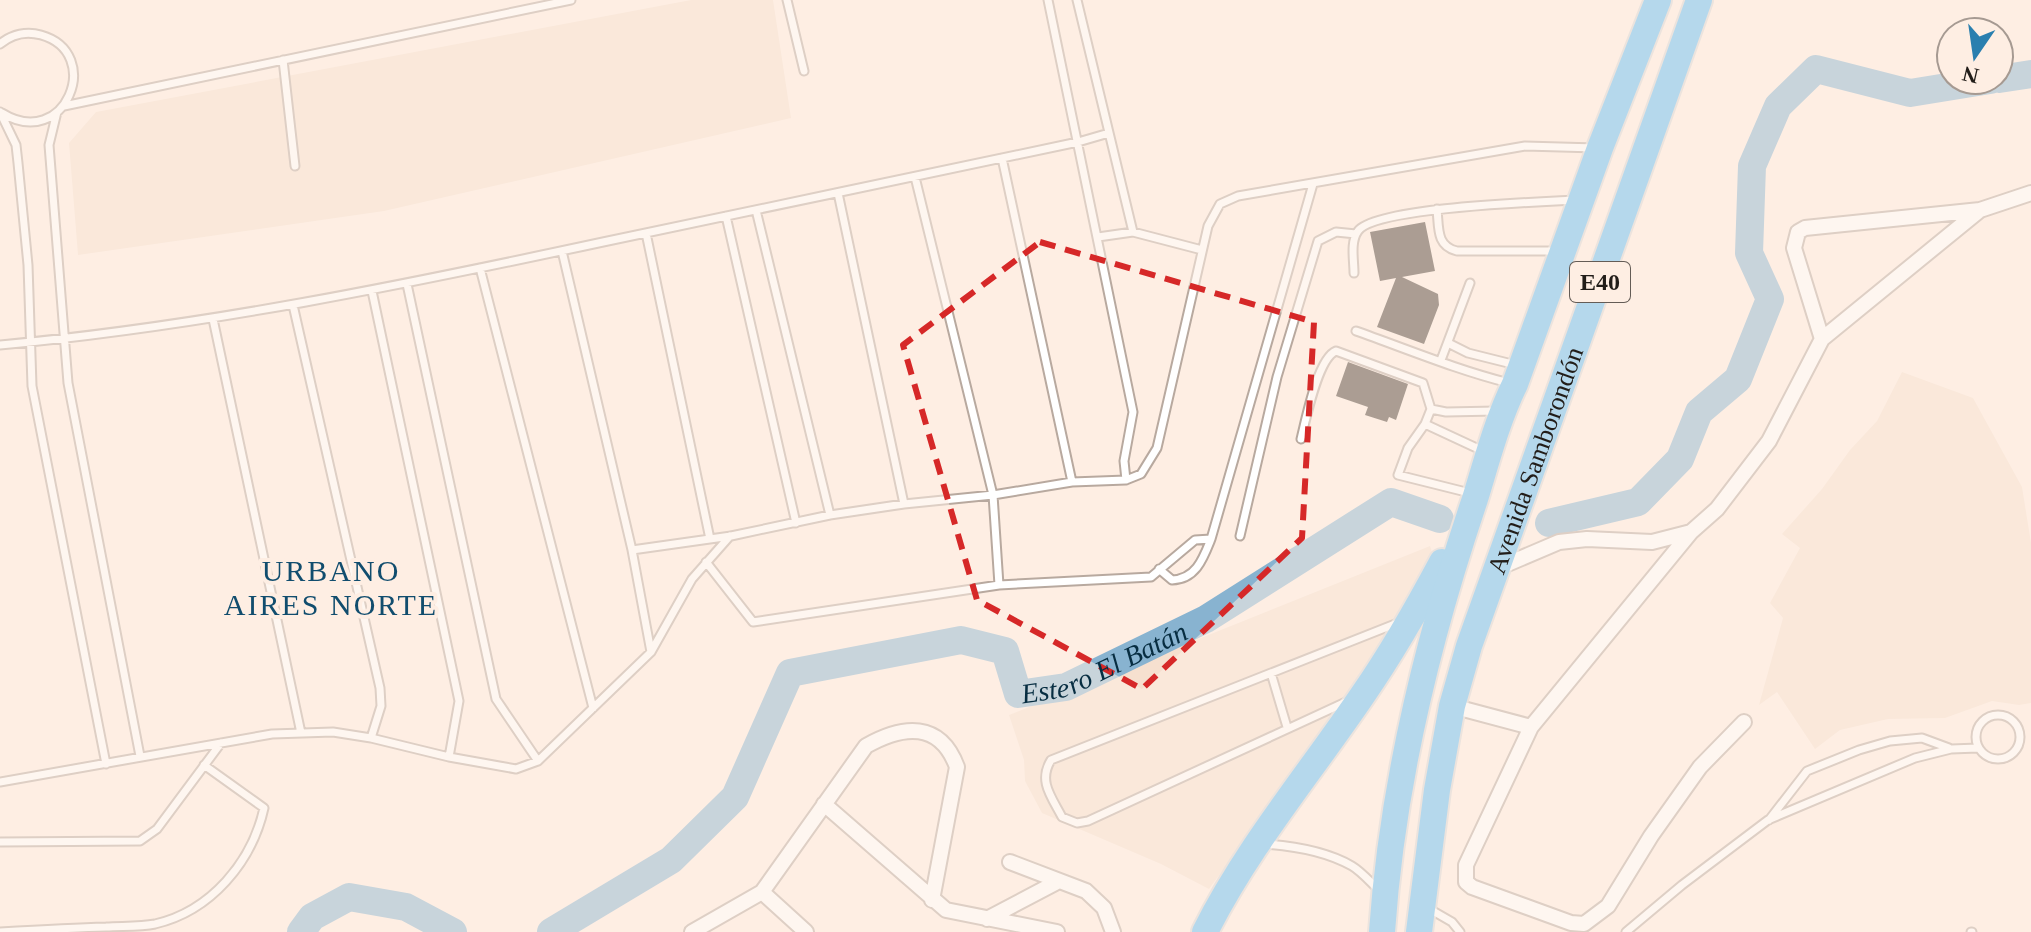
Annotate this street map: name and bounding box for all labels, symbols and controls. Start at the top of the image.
north arrow [1935,16,2015,96]
text: N [1960,61,1981,89]
road number: E40 [1570,262,1630,302]
street label: Avenida Samborondón [1482,343,1589,578]
district label: URBANO AIRES NORTE [224,554,438,621]
water label: Estero El Batán [1018,616,1192,710]

